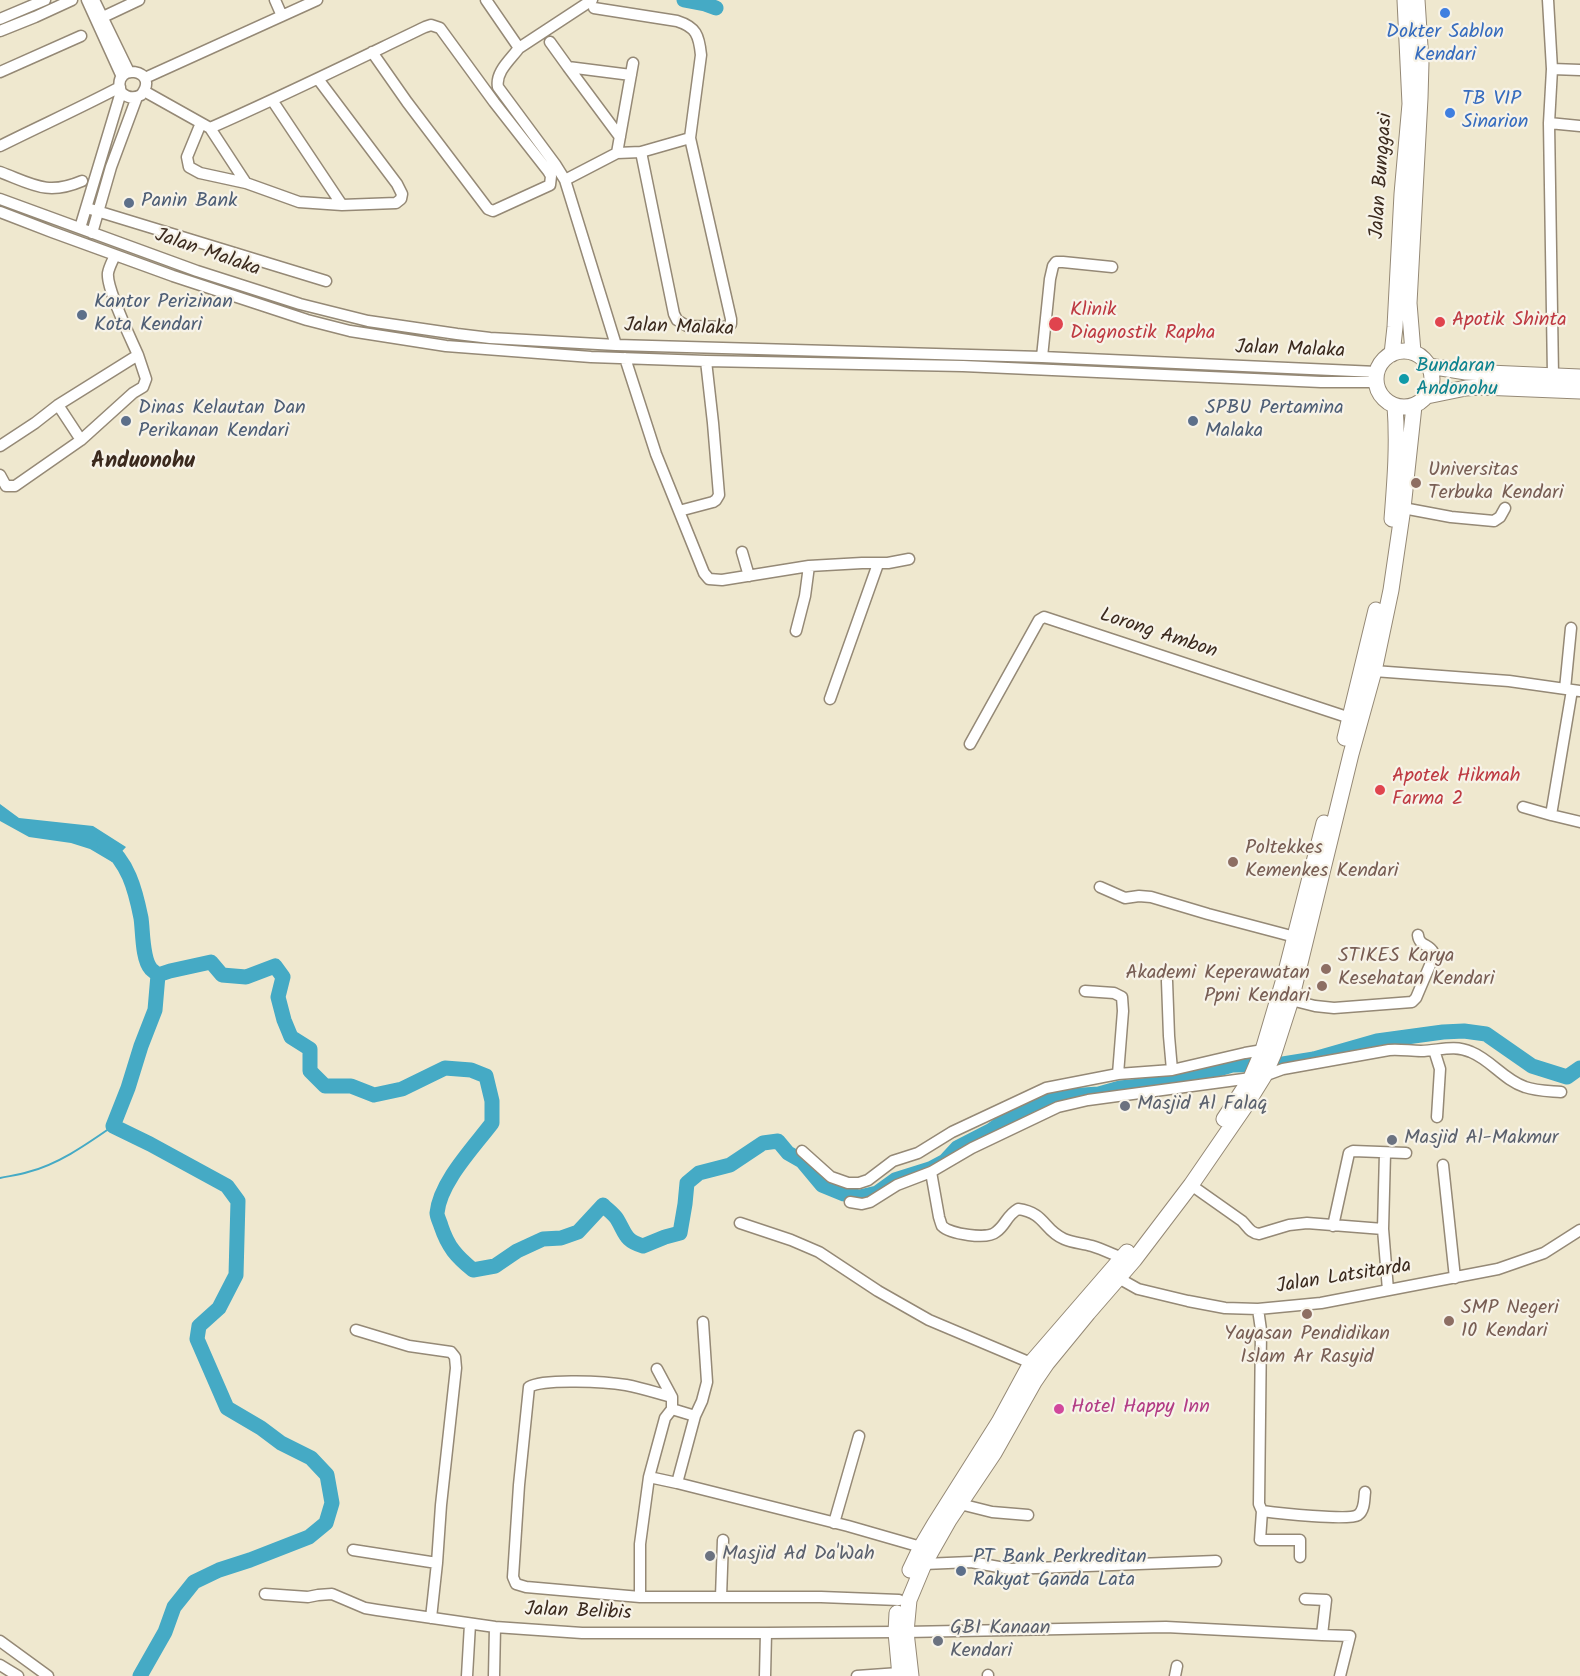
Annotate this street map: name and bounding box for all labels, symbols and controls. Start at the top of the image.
marker: Dokter Sablon Kendari [1438,6,1452,20]
place label: Dokter Sablon Kendari [1386,22,1504,69]
place label: TB VIP Sinarion [1462,89,1529,136]
marker: TB VIP Sinarion [1443,106,1457,120]
street label: Jalan Bunggasi [1367,112,1399,240]
place label: Panin Bank [141,191,237,215]
marker: Panin Bank [122,196,136,210]
street label: Jalan Malaka [151,225,263,283]
place label: Kantor Perizinan Kota Kendari [94,292,233,339]
place label: Klinik Diagnostik Rapha [1070,300,1215,347]
marker: Kantor Perizinan Kota Kendari [75,308,89,322]
place label: Apotik Shinta [1452,310,1567,334]
street label: Jalan Malaka [624,315,734,343]
marker: Klinik Diagnostik Rapha [1047,315,1065,333]
marker: Apotik Shinta [1433,315,1447,329]
street label: Jalan Malaka [1235,337,1345,365]
place label: Bundaran Andonohu [1416,356,1498,403]
marker: Bundaran Andonohu [1397,372,1411,386]
place label: Dinas Kelautan Dan Perikanan Kendari [138,398,306,445]
place label: SPBU Pertamina Malaka [1205,398,1344,445]
marker: Dinas Kelautan Dan Perikanan Kendari [119,414,133,428]
marker: SPBU Pertamina Malaka [1186,414,1200,428]
district label: Anduonohu [91,450,195,476]
place label: Universitas Terbuka Kendari [1428,460,1563,507]
marker: Universitas Terbuka Kendari [1409,476,1423,490]
street label: Lorong Ambon [1096,605,1220,665]
place label: Apotek Hikmah Farma 2 [1392,766,1520,813]
marker: Apotek Hikmah Farma 2 [1373,783,1387,797]
place label: Poltekkes Kemenkes Kendari [1245,838,1399,885]
marker: Poltekkes Kemenkes Kendari [1226,855,1240,869]
place label: STIKES Karya Kesehatan Kendari [1338,946,1494,993]
marker: STIKES Karya Kesehatan Kendari [1319,962,1333,976]
place label: Akademi Keperawatan Ppni Kendari [1125,963,1310,1010]
marker: Akademi Keperawatan Ppni Kendari [1315,979,1329,993]
place label: Masjid Al Falaq [1137,1094,1267,1118]
marker: Masjid Al Falaq [1118,1099,1132,1113]
place label: Masjid Al-Makmur [1404,1128,1558,1152]
marker: Masjid Al-Makmur [1385,1133,1399,1147]
street label: Jalan Latsitarda [1275,1256,1413,1300]
place label: SMP Negeri 10 Kendari [1461,1298,1559,1345]
marker: Yayasan Pendidikan Islam Ar Rasyid [1300,1307,1314,1321]
marker: SMP Negeri 10 Kendari [1442,1314,1456,1328]
place label: Yayasan Pendidikan Islam Ar Rasyid [1224,1324,1390,1371]
place label: Hotel Happy Inn [1071,1397,1210,1421]
marker: Hotel Happy Inn [1052,1402,1066,1416]
place label: Masjid Ad Da'Wah [722,1544,875,1568]
place label: PT Bank Perkreditan Rakyat Ganda Lata [973,1547,1147,1594]
marker: Masjid Ad Da'Wah [703,1549,717,1563]
marker: PT Bank Perkreditan Rakyat Ganda Lata [954,1564,968,1578]
street label: Jalan Belibis [524,1599,632,1627]
place label: GBI Kanaan Kendari [950,1618,1050,1665]
marker: GBI Kanaan Kendari [931,1634,945,1648]

